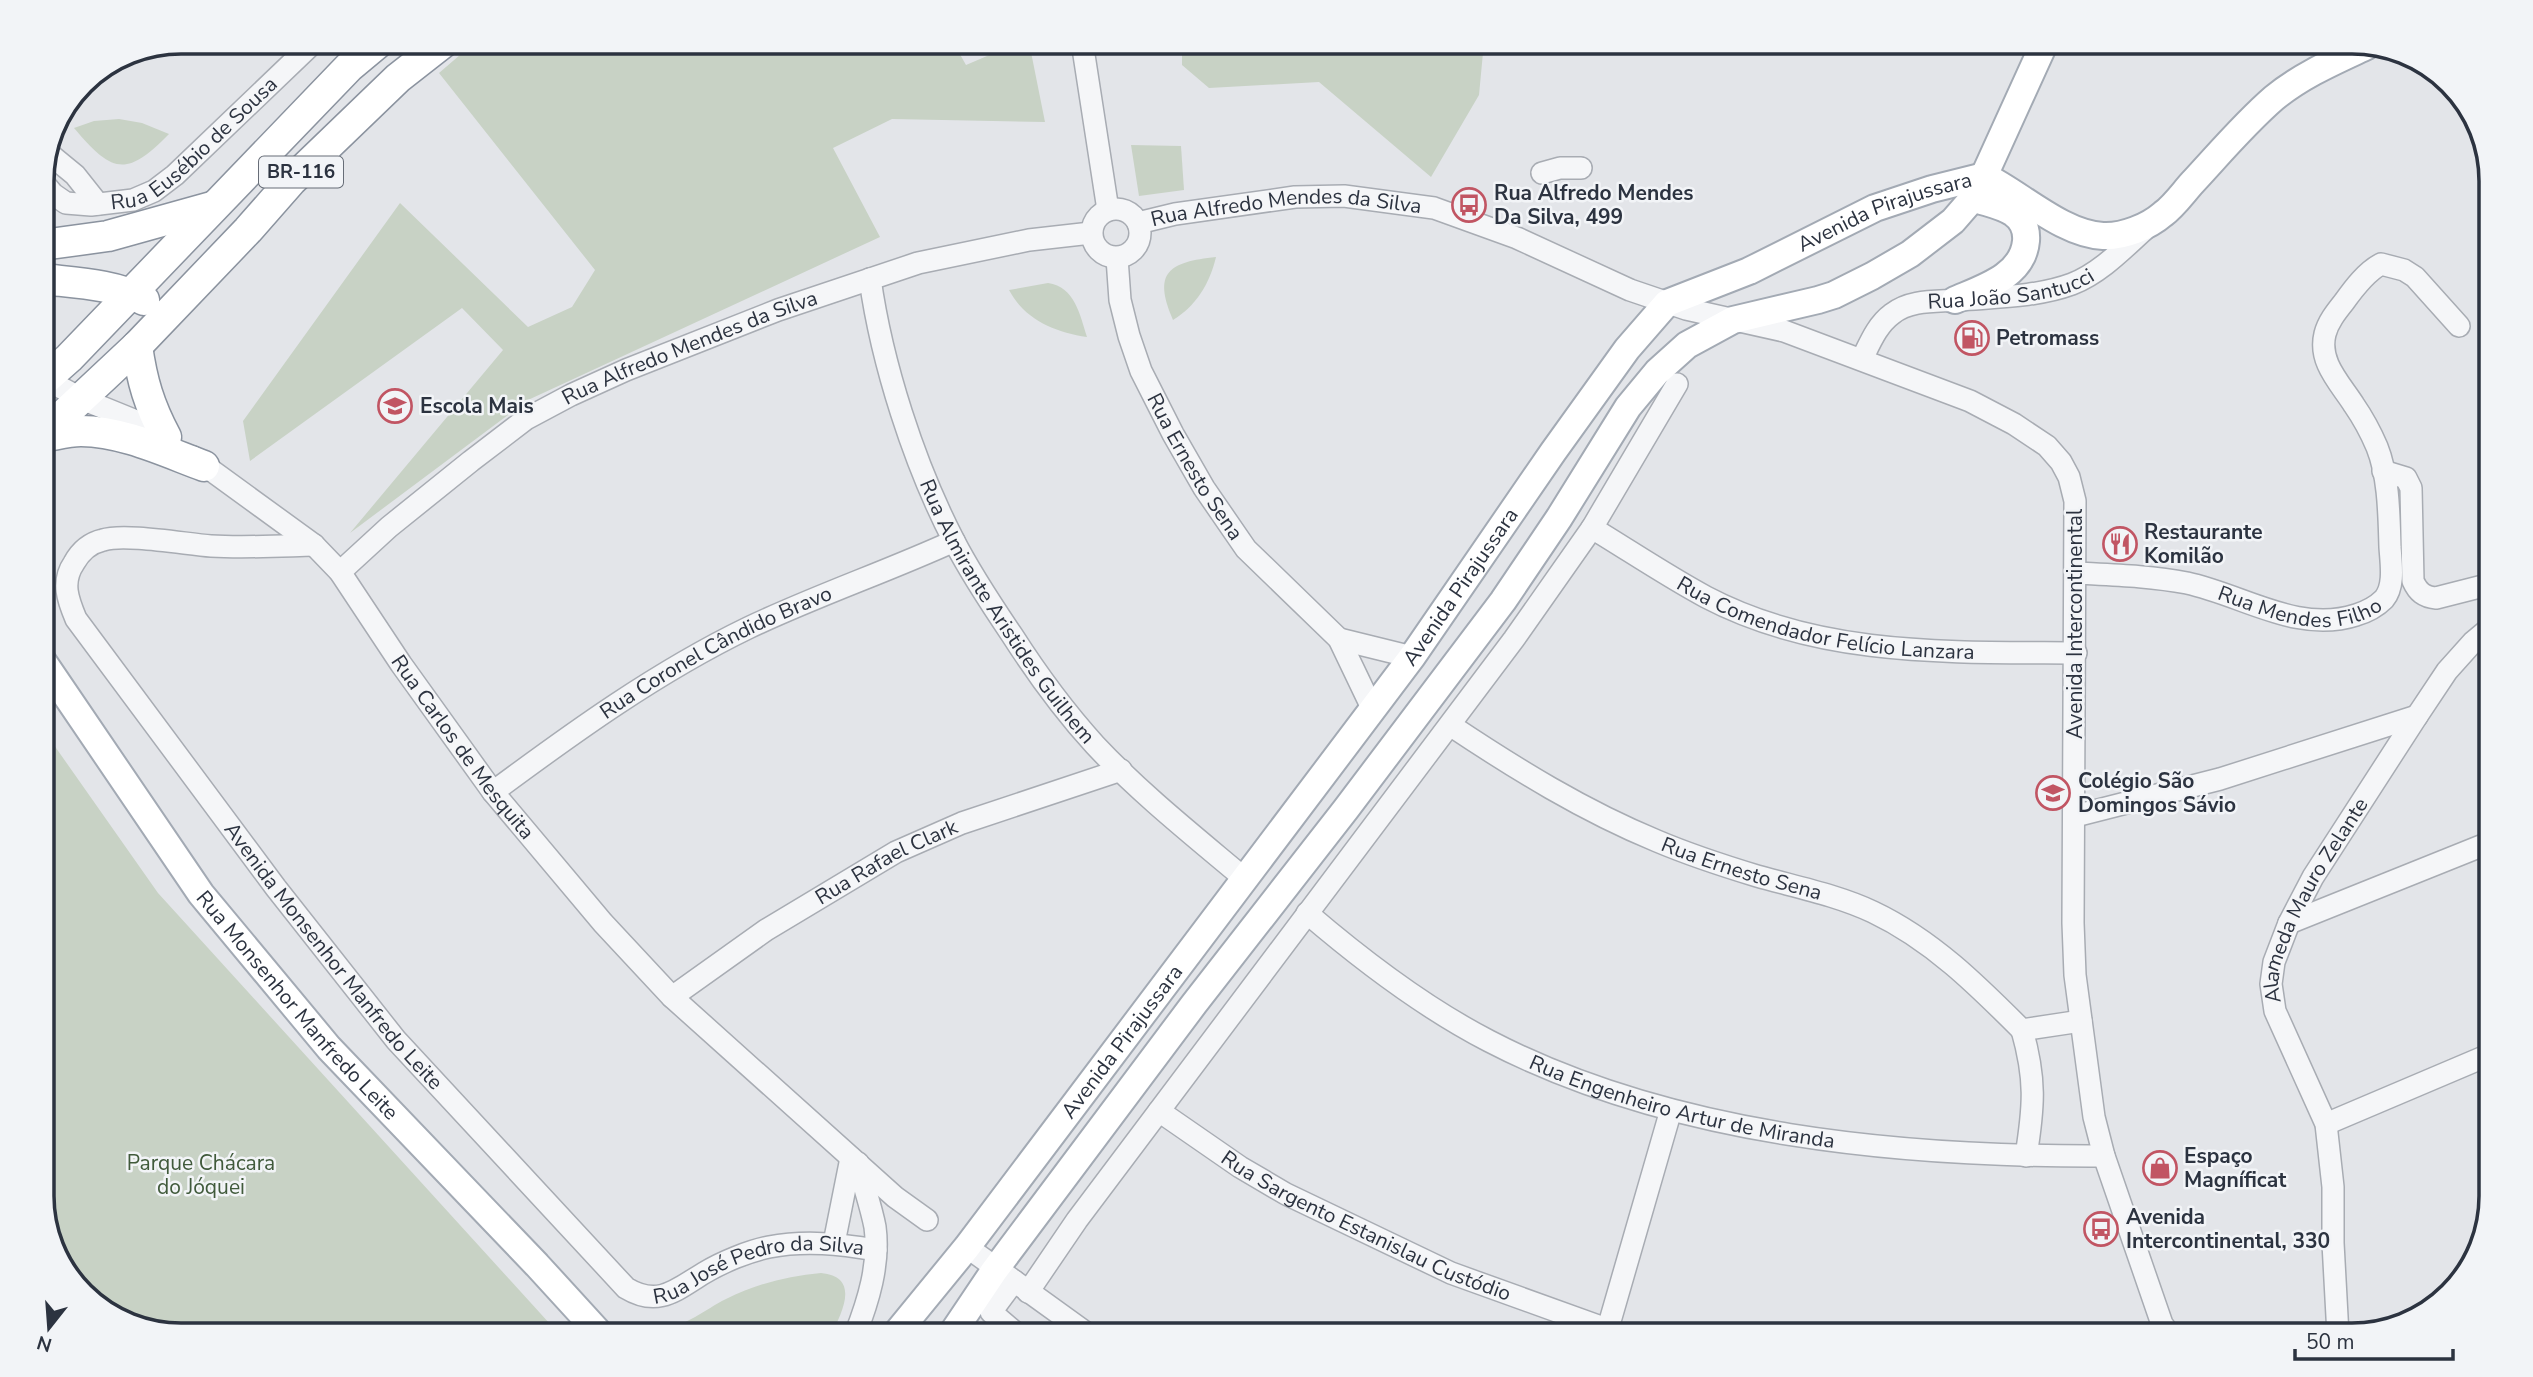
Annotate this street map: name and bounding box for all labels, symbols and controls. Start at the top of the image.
street label: Rua Eusébio de Sousa [109,70,283,217]
road number: BR-116 [259,156,343,188]
street label: Avenida Pirajussara [1793,166,1975,259]
place label: Rua Alfredo Mendes Da Silva, 499 [1494,179,1693,231]
street label: Rua Alfredo Mendes da Silva [1148,182,1423,233]
bus stop icon: Rua Alfredo Mendes Da Silva, 499 [1450,186,1488,224]
street label: Rua João Santucci [1927,262,2099,316]
street label: Rua Alfredo Mendes da Silva [557,284,821,411]
fuel station icon: Petromass [1953,319,1991,357]
place label: Petromass [1996,324,2099,352]
school or university icon: Escola Mais [376,387,414,425]
street label: Rua Ernesto Sena [1140,388,1250,546]
place label: Escola Mais [420,392,534,420]
street label: Rua Almirante Aristides Guilhem [913,475,1101,750]
street label: Avenida Pirajussara [1396,502,1524,671]
street label: Avenida Intercontinental [2061,508,2089,739]
place label: Restaurante Komilão [2144,518,2263,570]
restaurant icon: Restaurante Komilão [2101,525,2139,563]
street label: Rua Comendador Felício Lanzara [1672,570,1975,666]
street label: Rua Coronel Cândido Bravo [594,579,836,725]
street label: Rua Mendes Filho [2214,579,2387,634]
street label: Rua Carlos de Mesquita [385,649,541,845]
place label: Colégio São Domingos Sávio [2078,767,2236,819]
school or university icon: Colégio São Domingos Sávio [2034,774,2072,812]
street label: Alameda Mauro Zelante [2257,792,2375,1005]
street label: Rua Rafael Clark [810,812,962,911]
street label: Avenida Monsenhor Manfredo Leite [218,817,449,1096]
street label: Rua Ernesto Sena [1657,830,1825,907]
street label: Rua Monsenhor Manfredo Leite [190,885,405,1126]
street label: Avenida Pirajussara [1055,959,1189,1124]
street label: Rua Engenheiro Artur de Miranda [1525,1048,1837,1155]
place label: Espaço Magníficat [2184,1142,2287,1194]
street label: Rua Sargento Estanislau Custódio [1216,1144,1515,1307]
park label: Parque Chácara do Jóquei [127,1149,275,1201]
shop icon: Espaço Magníficat [2141,1149,2179,1187]
place label: Avenida Intercontinental, 330 [2126,1203,2330,1255]
bus stop icon: Avenida Intercontinental, 330 [2082,1210,2120,1248]
street label: Rua José Pedro da Silva [651,1229,866,1311]
north arrow [14,1293,84,1363]
scale bar [2295,1318,2452,1362]
text: 50 m [2306,1328,2355,1356]
text: N [34,1329,55,1358]

